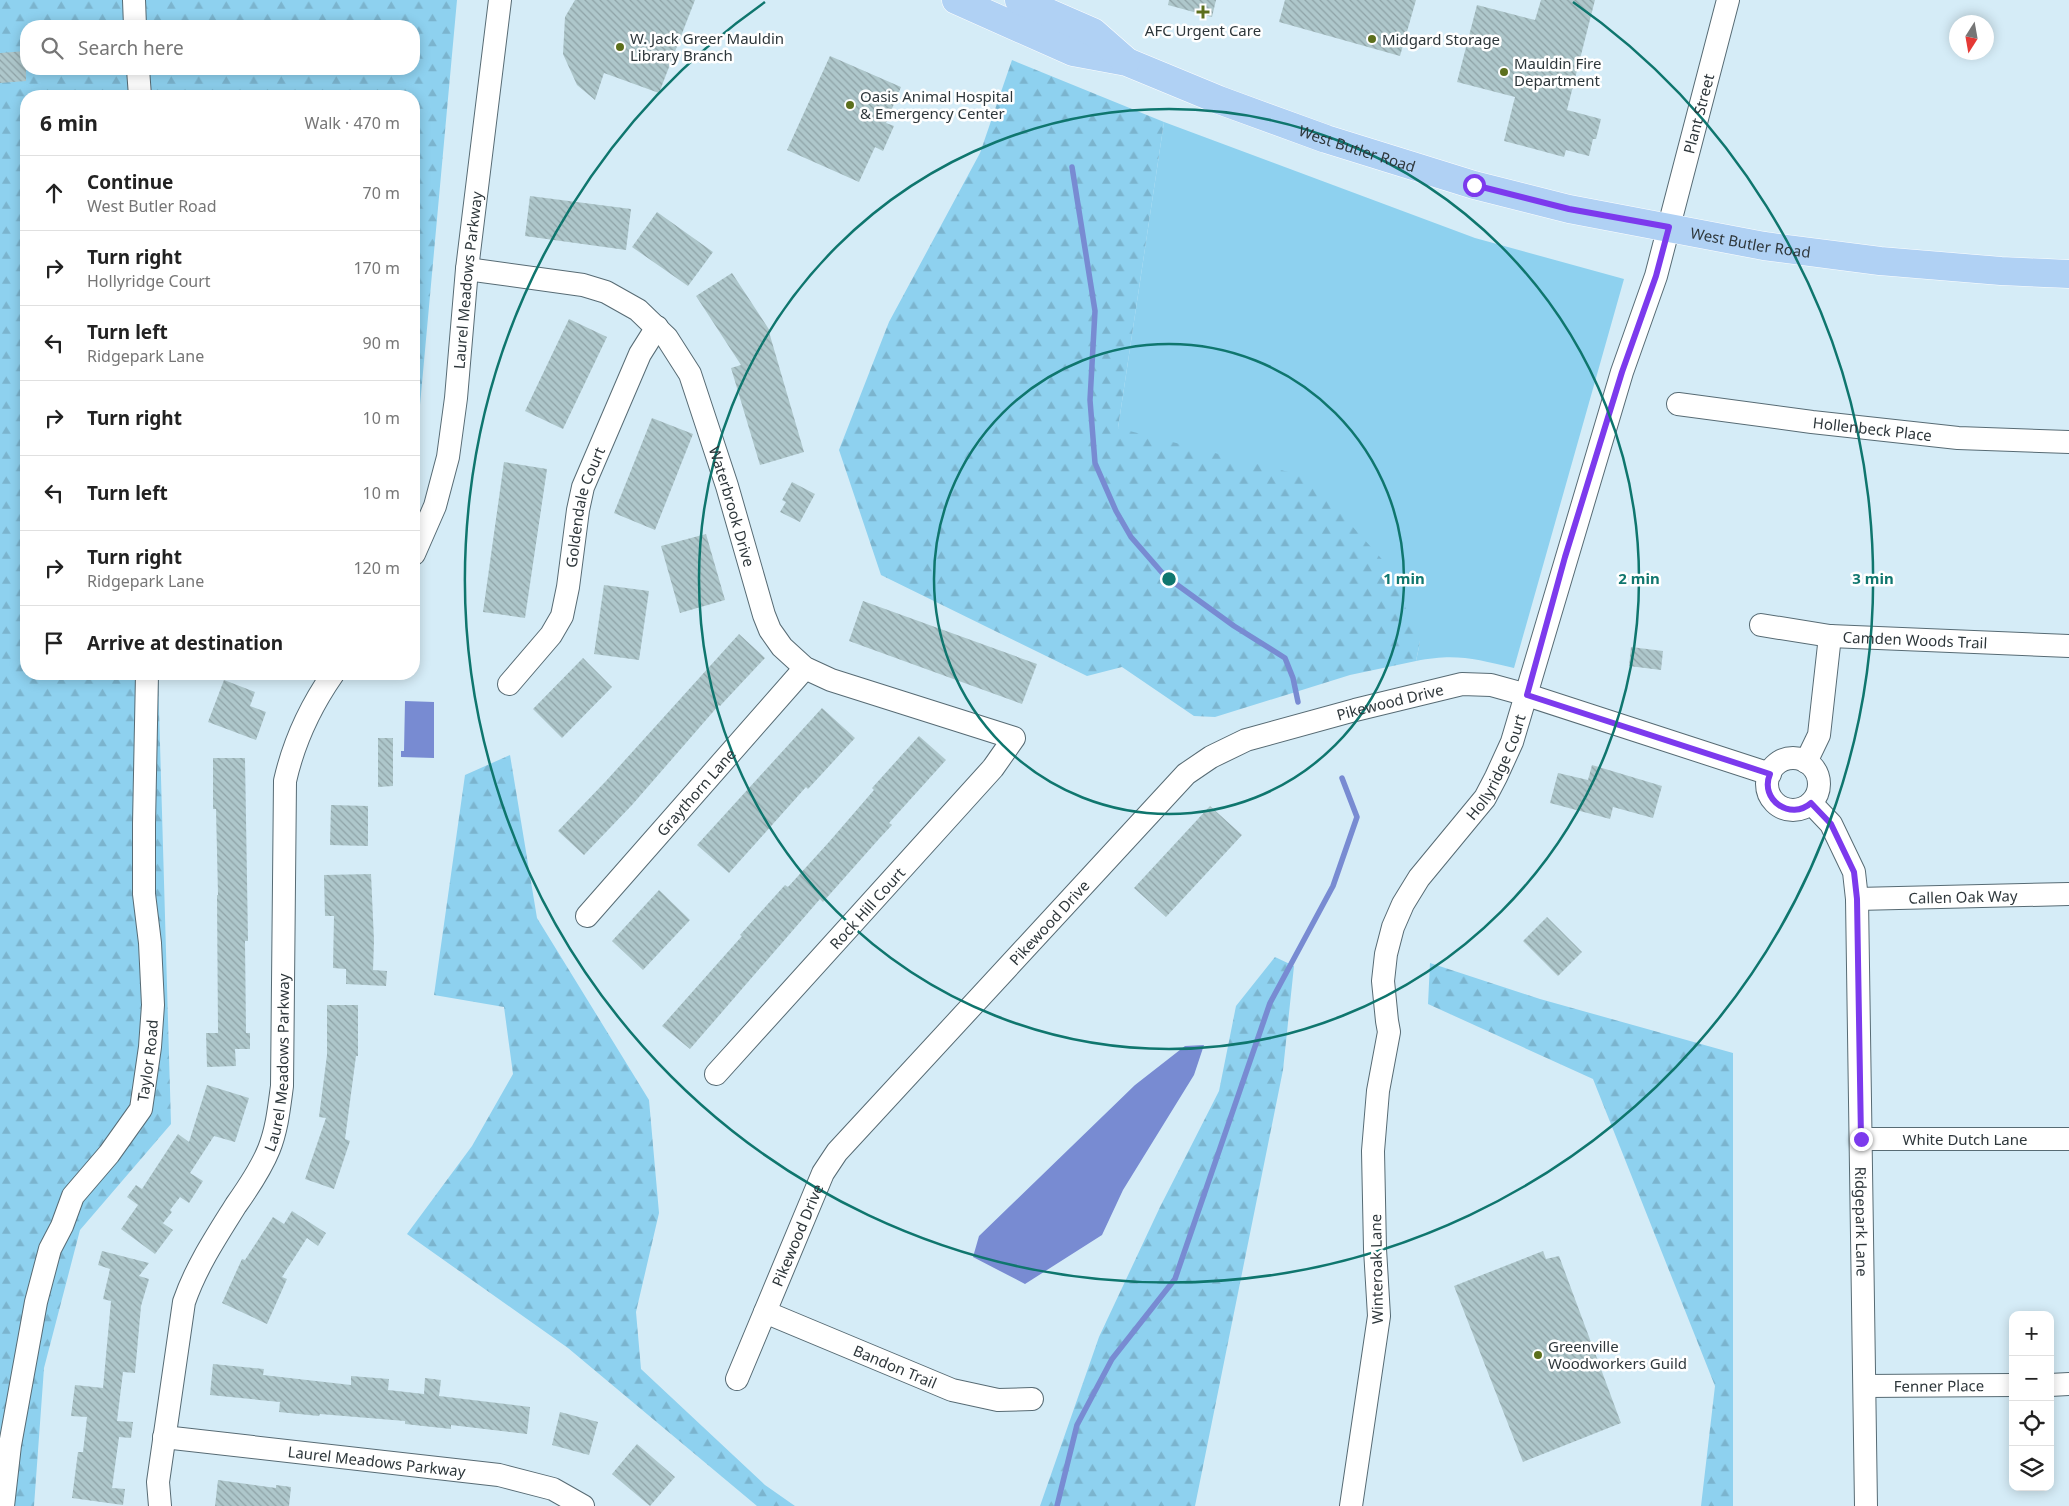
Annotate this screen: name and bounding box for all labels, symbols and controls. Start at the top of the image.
marker: AFC Urgent Care [1196,5,1210,19]
north arrow [1949,15,1994,60]
search box [20,20,420,75]
place label: AFC Urgent Care [1145,20,1261,40]
place label: W. Jack Greer Mauldin Library Branch [630,28,784,65]
place label: Midgard Storage [1382,29,1500,49]
marker: Midgard Storage [1366,33,1378,45]
icon: search [38,34,66,62]
text: Search here [78,35,184,61]
marker: W. Jack Greer Mauldin Library Branch [614,41,626,53]
place label: Mauldin Fire Department [1514,53,1601,90]
marker: Mauldin Fire Department [1498,66,1510,78]
street label: Plant Street [1678,71,1719,156]
place label: Oasis Animal Hospital & Emergency Center [860,86,1013,123]
marker: Oasis Animal Hospital & Emergency Center [844,99,856,111]
text: 6 min [40,109,98,137]
text: Walk · 470 m [305,112,400,134]
street label: West Butler Road [1296,120,1418,176]
text: Continue [87,169,173,195]
route start [1463,174,1486,197]
icon: ahead [40,179,68,207]
text: 70 m [363,182,400,204]
street label: Laurel Meadows Parkway [449,190,486,370]
text: West Butler Road [87,195,217,217]
street label: West Butler Road [1689,222,1812,262]
text: Turn right [87,244,182,270]
icon: right [40,254,68,282]
text: 170 m [353,257,400,279]
text: Hollyridge Court [87,270,211,292]
text: Turn left [87,319,168,345]
icon: left [40,329,68,357]
text: 90 m [363,332,400,354]
text: Ridgepark Lane [87,345,204,367]
icon: right [40,404,68,432]
text: Turn right [87,405,182,431]
text: 10 m [363,407,400,429]
street label: Hollenbeck Place [1812,412,1933,445]
street label: Goldendale Court [561,443,609,569]
street label: Waterbrook Drive [705,444,760,569]
icon: left [40,479,68,507]
text: Turn left [87,480,168,506]
text: 10 m [363,482,400,504]
text: Turn right [87,544,182,570]
icon: right [40,554,68,582]
text: 120 m [353,557,400,579]
text: 1 min [1383,568,1425,588]
text: 2 min [1618,568,1660,588]
text: 3 min [1852,568,1894,588]
text: Ridgepark Lane [87,570,204,592]
centre of rings [1160,570,1178,588]
street label: Camden Woods Trail [1842,627,1988,653]
icon: arrive [40,629,68,657]
text: Arrive at destination [87,630,283,656]
street label: Pikewood Drive [1334,679,1445,725]
street label: Hollyridge Court [1461,711,1530,824]
street label: Graythorn Lane [652,744,740,840]
street label: Rock Hill Court [825,862,909,953]
street label: Pikewood Drive [1005,875,1093,969]
street label: Callen Oak Way [1908,885,2018,908]
street label: Laurel Meadows Parkway [259,973,293,1154]
street label: Taylor Road [132,1019,162,1103]
route end [1850,1128,1873,1151]
street label: White Dutch Lane [1903,1129,2028,1149]
street label: Ridgepark Lane [1851,1166,1873,1277]
street label: Pikewood Drive [767,1181,827,1289]
street label: Winteroak Lane [1365,1214,1387,1324]
map controls [2009,1311,2054,1491]
button: + [2009,1311,2054,1356]
place label: Greenville Woodworkers Guild [1548,1336,1687,1373]
street label: Bandon Trail [850,1340,940,1393]
marker: Greenville Woodworkers Guild [1532,1349,1544,1361]
button: − [2009,1356,2054,1401]
street label: Fenner Place [1894,1375,1984,1396]
button: locate [2009,1401,2054,1446]
street label: Laurel Meadows Parkway [287,1441,467,1481]
button: layers [2009,1446,2054,1491]

